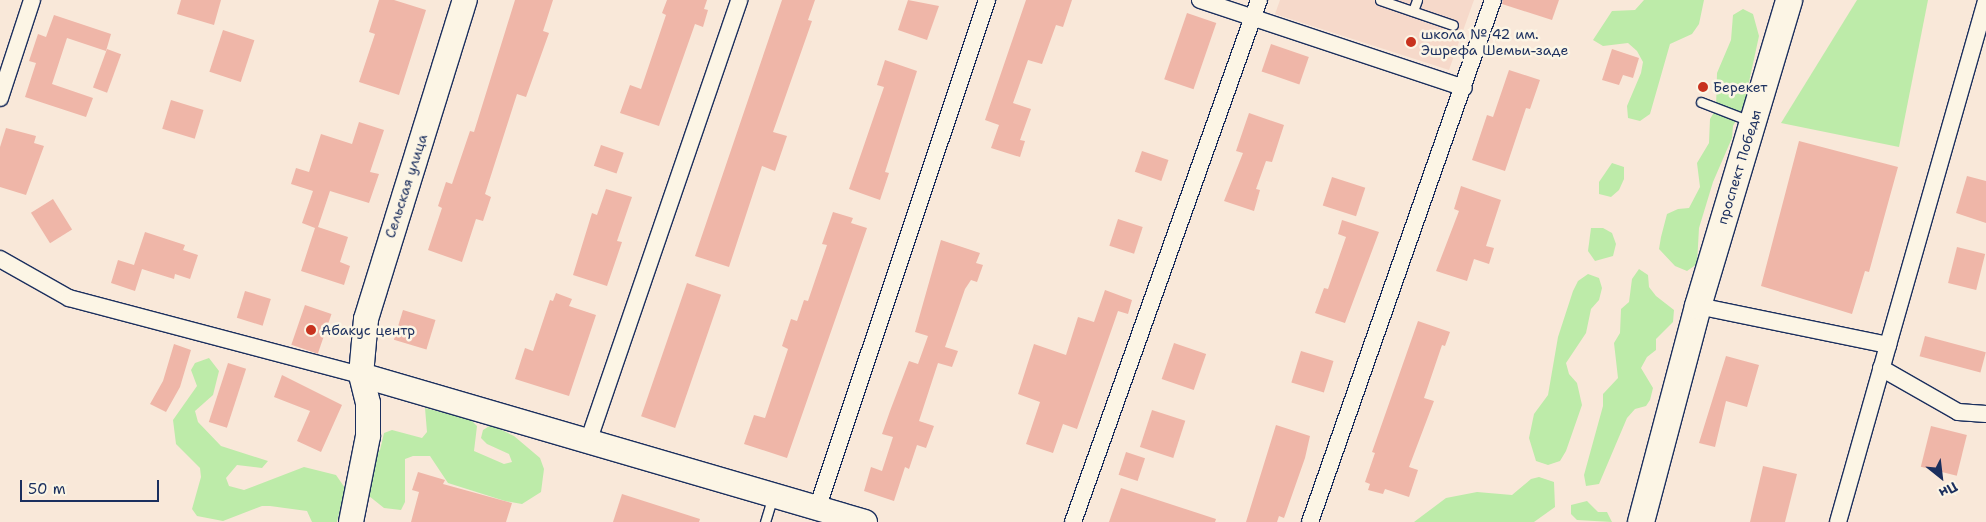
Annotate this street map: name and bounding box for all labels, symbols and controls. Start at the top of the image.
place label: школа № 42 им. Эшрефа Шемьи-заде [1421,26,1568,58]
marker: школа № 42 им. Эшрефа Шемьи-заде [1405,36,1417,48]
place label: Берекет [1713,79,1767,95]
marker: Берекет [1697,81,1709,93]
street label: проспект Победы [1714,108,1764,226]
street label: Сельская улица [381,132,431,240]
place label: Абакус центр [321,322,415,338]
marker: Абакус центр [305,324,317,336]
north arrow [1916,452,1966,502]
scale bar [22,470,161,502]
text: Пн [1936,478,1961,502]
text: 50 m [28,479,66,499]

